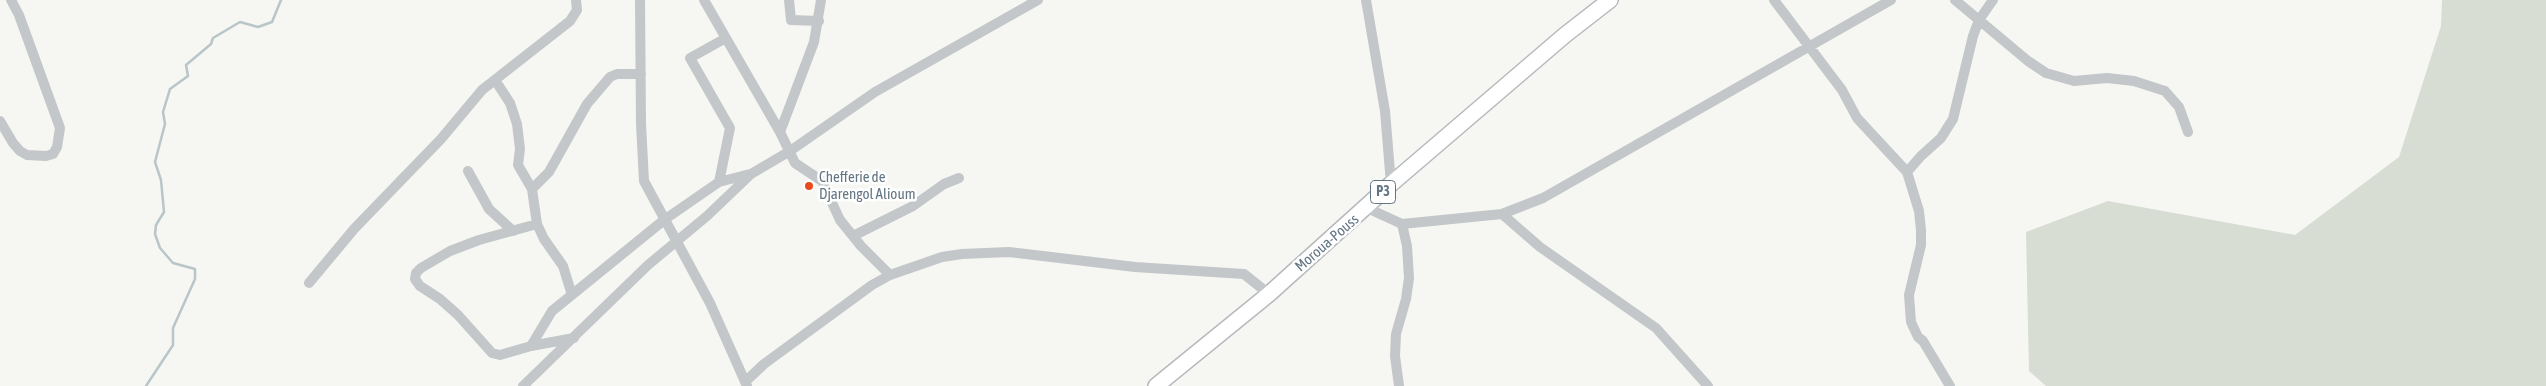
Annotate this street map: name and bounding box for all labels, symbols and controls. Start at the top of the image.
place label: Chefferie de Djarengol Alioum [819,168,915,203]
marker: Chefferie de Djarengol Alioum [803,180,815,192]
road number: P3 [1370,180,1396,203]
street label: Moroua-Pouss [1291,210,1363,276]

